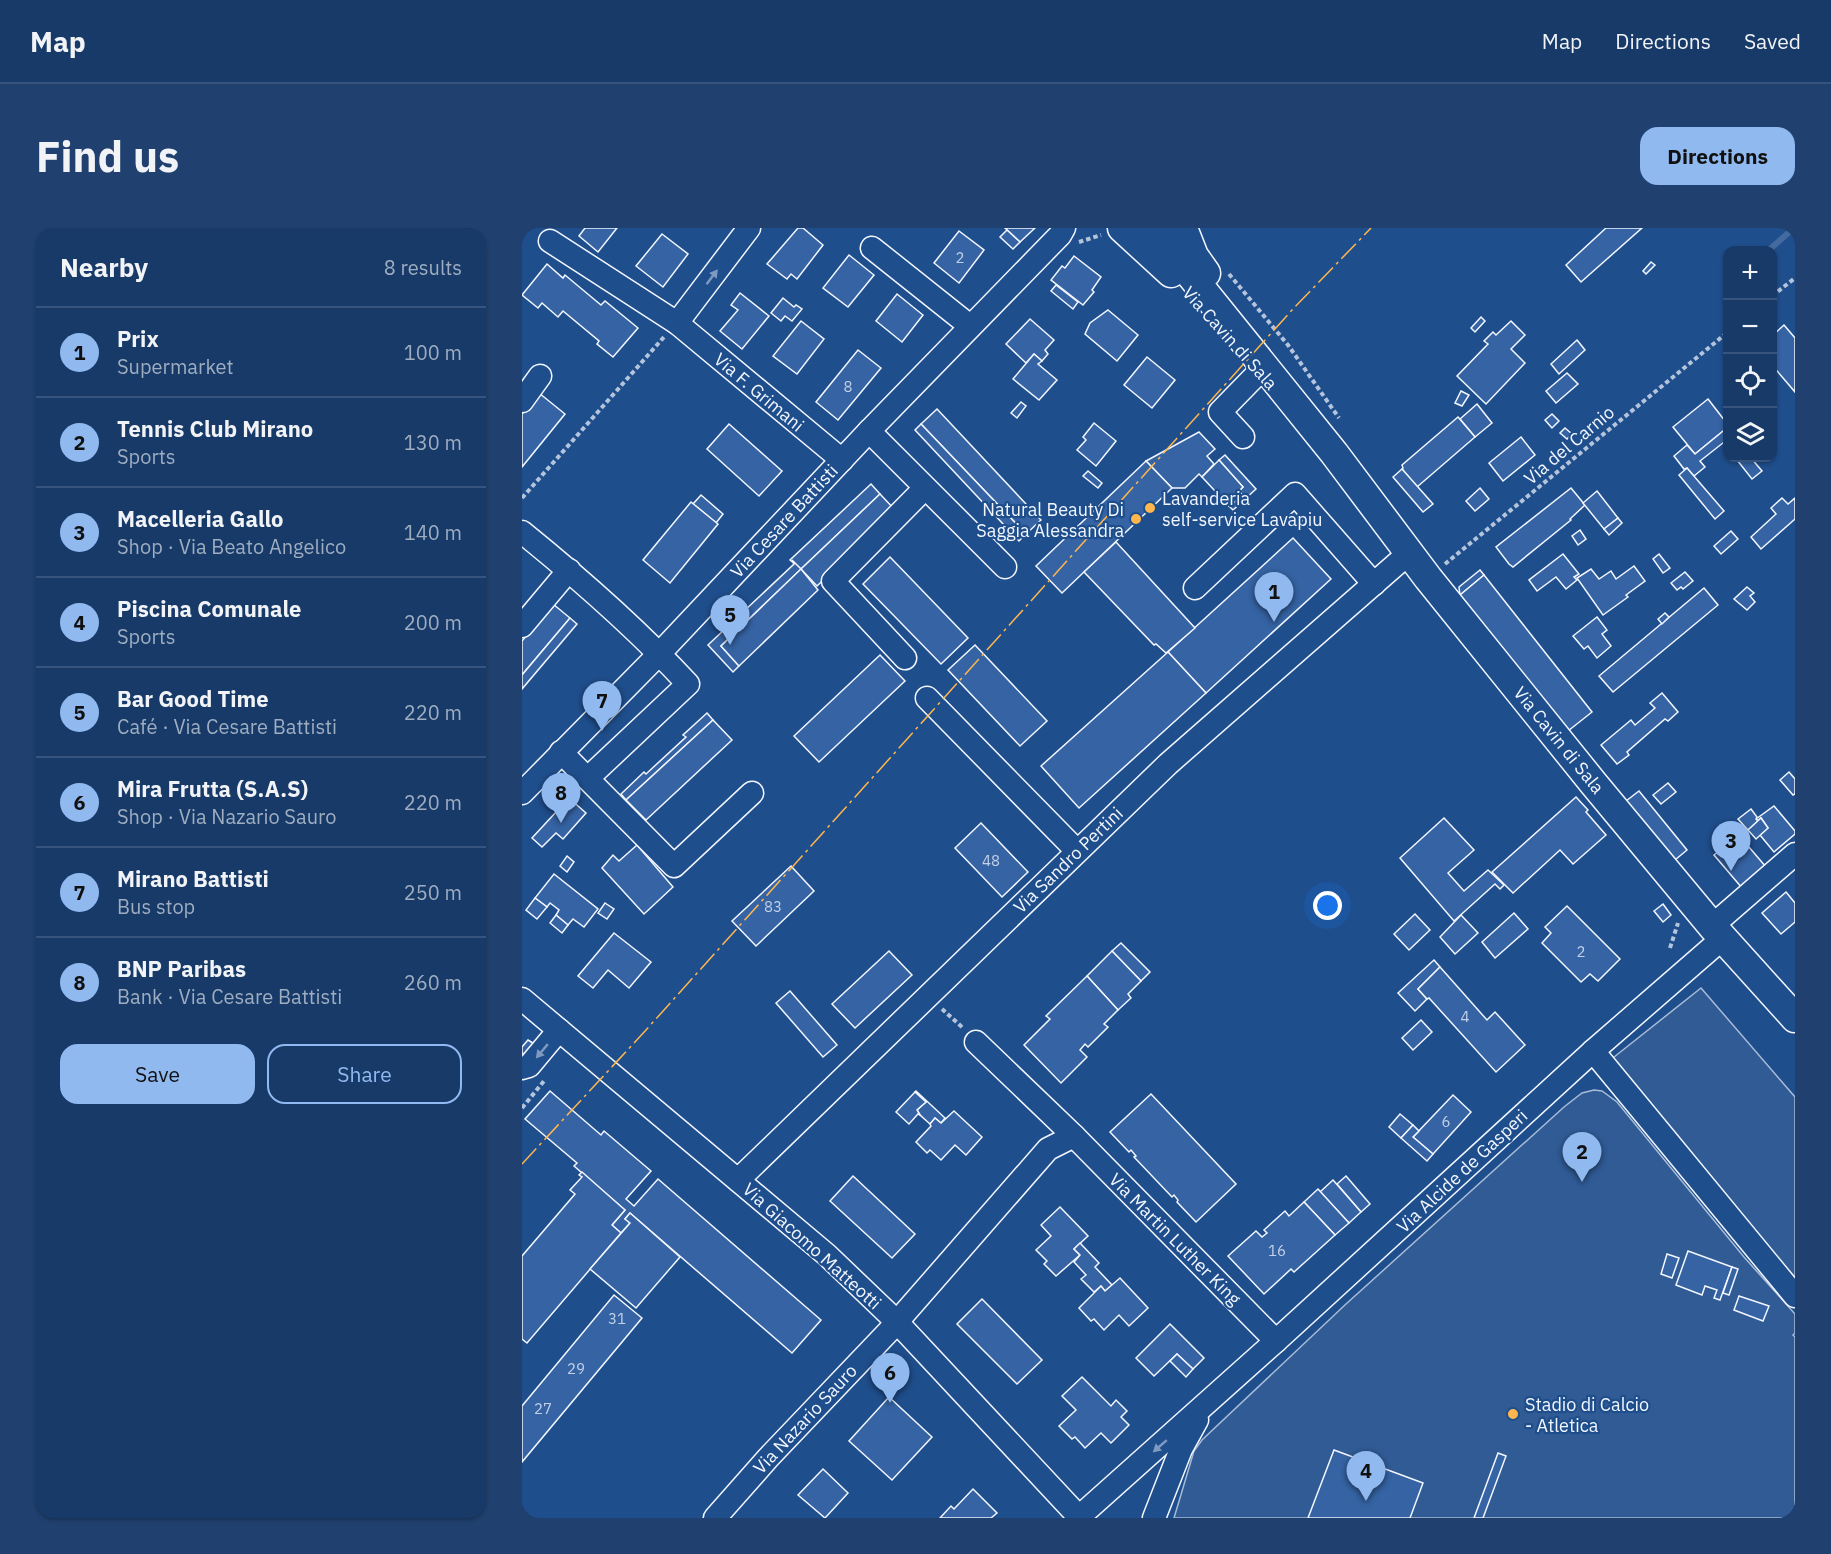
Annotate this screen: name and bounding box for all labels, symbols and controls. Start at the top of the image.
text: Map [30,23,86,60]
text: Map [1542,27,1582,55]
text: Directions [1615,27,1711,55]
text: Saved [1744,27,1801,55]
button: Directions [1640,127,1795,185]
text: Find us [36,129,179,184]
map controls [1723,246,1777,462]
button: + [1723,246,1777,300]
house number: 2 [955,248,965,267]
text: Nearby [60,250,148,284]
text: 8 results [384,254,462,281]
one-way arrow [706,269,718,284]
street label: Via Cavin di Sala [1177,281,1283,395]
button: − [1723,300,1777,354]
text: Prix [117,324,159,353]
text: 1 [74,339,86,366]
text: 100 m [404,339,462,366]
street label: Via F. Grimani [709,348,809,436]
text: Supermarket [117,353,234,380]
button: locate [1723,354,1777,408]
house number: 8 [843,377,853,396]
street label: Via del Carnio [1519,401,1619,489]
button: layers [1723,408,1777,462]
text: Tennis Club Mirano [117,414,313,443]
text: 2 [74,429,86,456]
text: 130 m [404,429,462,456]
text: Sports [117,443,176,470]
street label: Via Cesare Battisti [725,459,843,583]
place label: Lavanderia self-service Lavapiu [1162,487,1322,531]
place label: Natural Beauty Di Saggia Alessandra [976,498,1124,542]
marker: Lavanderia self-service Lavapiu [1143,501,1157,515]
text: Macelleria Gallo [117,504,283,533]
marker: Natural Beauty Di Saggia Alessandra [1129,512,1143,526]
text: 3 [74,519,86,546]
text: 140 m [404,519,462,546]
text: Shop · Via Beato Angelico [117,533,346,560]
pin: 1 [1254,572,1293,622]
text: Piscina Comunale [117,594,301,623]
pin: 5 [710,596,750,645]
text: 4 [74,609,86,636]
text: 200 m [404,609,462,636]
text: Sports [117,623,176,650]
pin: 7 [582,682,622,731]
street label: Via Cavin di Sala [1509,682,1610,799]
text: Bar Good Time [117,684,269,713]
text: 5 [74,699,86,726]
text: 220 m [404,699,462,726]
text: Café · Via Cesare Battisti [117,713,337,740]
text: Mira Frutta (S.A.S) [117,774,308,803]
pin: 8 [542,774,580,823]
text: 6 [74,789,86,816]
text: 220 m [404,789,462,816]
street label: Via Sandro Pertini [1008,802,1128,918]
text: Shop · Via Nazario Sauro [117,803,336,830]
pin: 3 [1712,822,1750,871]
house number: 48 [982,851,1000,870]
text: Mirano Battisti [117,864,269,893]
text: 7 [74,879,86,906]
text: 250 m [404,879,462,906]
your location [1313,891,1342,920]
text: Bus stop [117,893,195,920]
house number: 83 [764,897,782,916]
house number: 2 [1576,942,1586,961]
text: BNP Paribas [117,954,246,983]
text: 8 [74,969,86,996]
text: 260 m [404,969,462,996]
text: Bank · Via Cesare Battisti [117,983,342,1010]
house number: 4 [1460,1007,1470,1026]
one-way arrow [536,1043,549,1058]
button: Save [60,1044,255,1104]
button: Share [267,1044,462,1104]
street label: Via Alcide de Gasperi [1392,1104,1532,1238]
house number: 6 [1441,1112,1451,1131]
pin: 2 [1562,1132,1602,1182]
street label: Via Martin Luther King [1104,1168,1246,1310]
street label: Via Giacomo Matteotti [738,1178,886,1314]
house number: 16 [1268,1241,1286,1260]
house number: 31 [608,1309,626,1328]
pin: 6 [870,1354,910,1403]
house number: 29 [567,1359,585,1378]
street label: Via Nazario Sauro [748,1359,862,1479]
place label: Stadio di Calcio - Atletica [1525,1393,1649,1437]
house number: 27 [534,1399,552,1418]
marker: Stadio di Calcio - Atletica [1506,1407,1520,1421]
one-way arrow [1153,1439,1168,1452]
pin: 4 [1346,1452,1386,1501]

